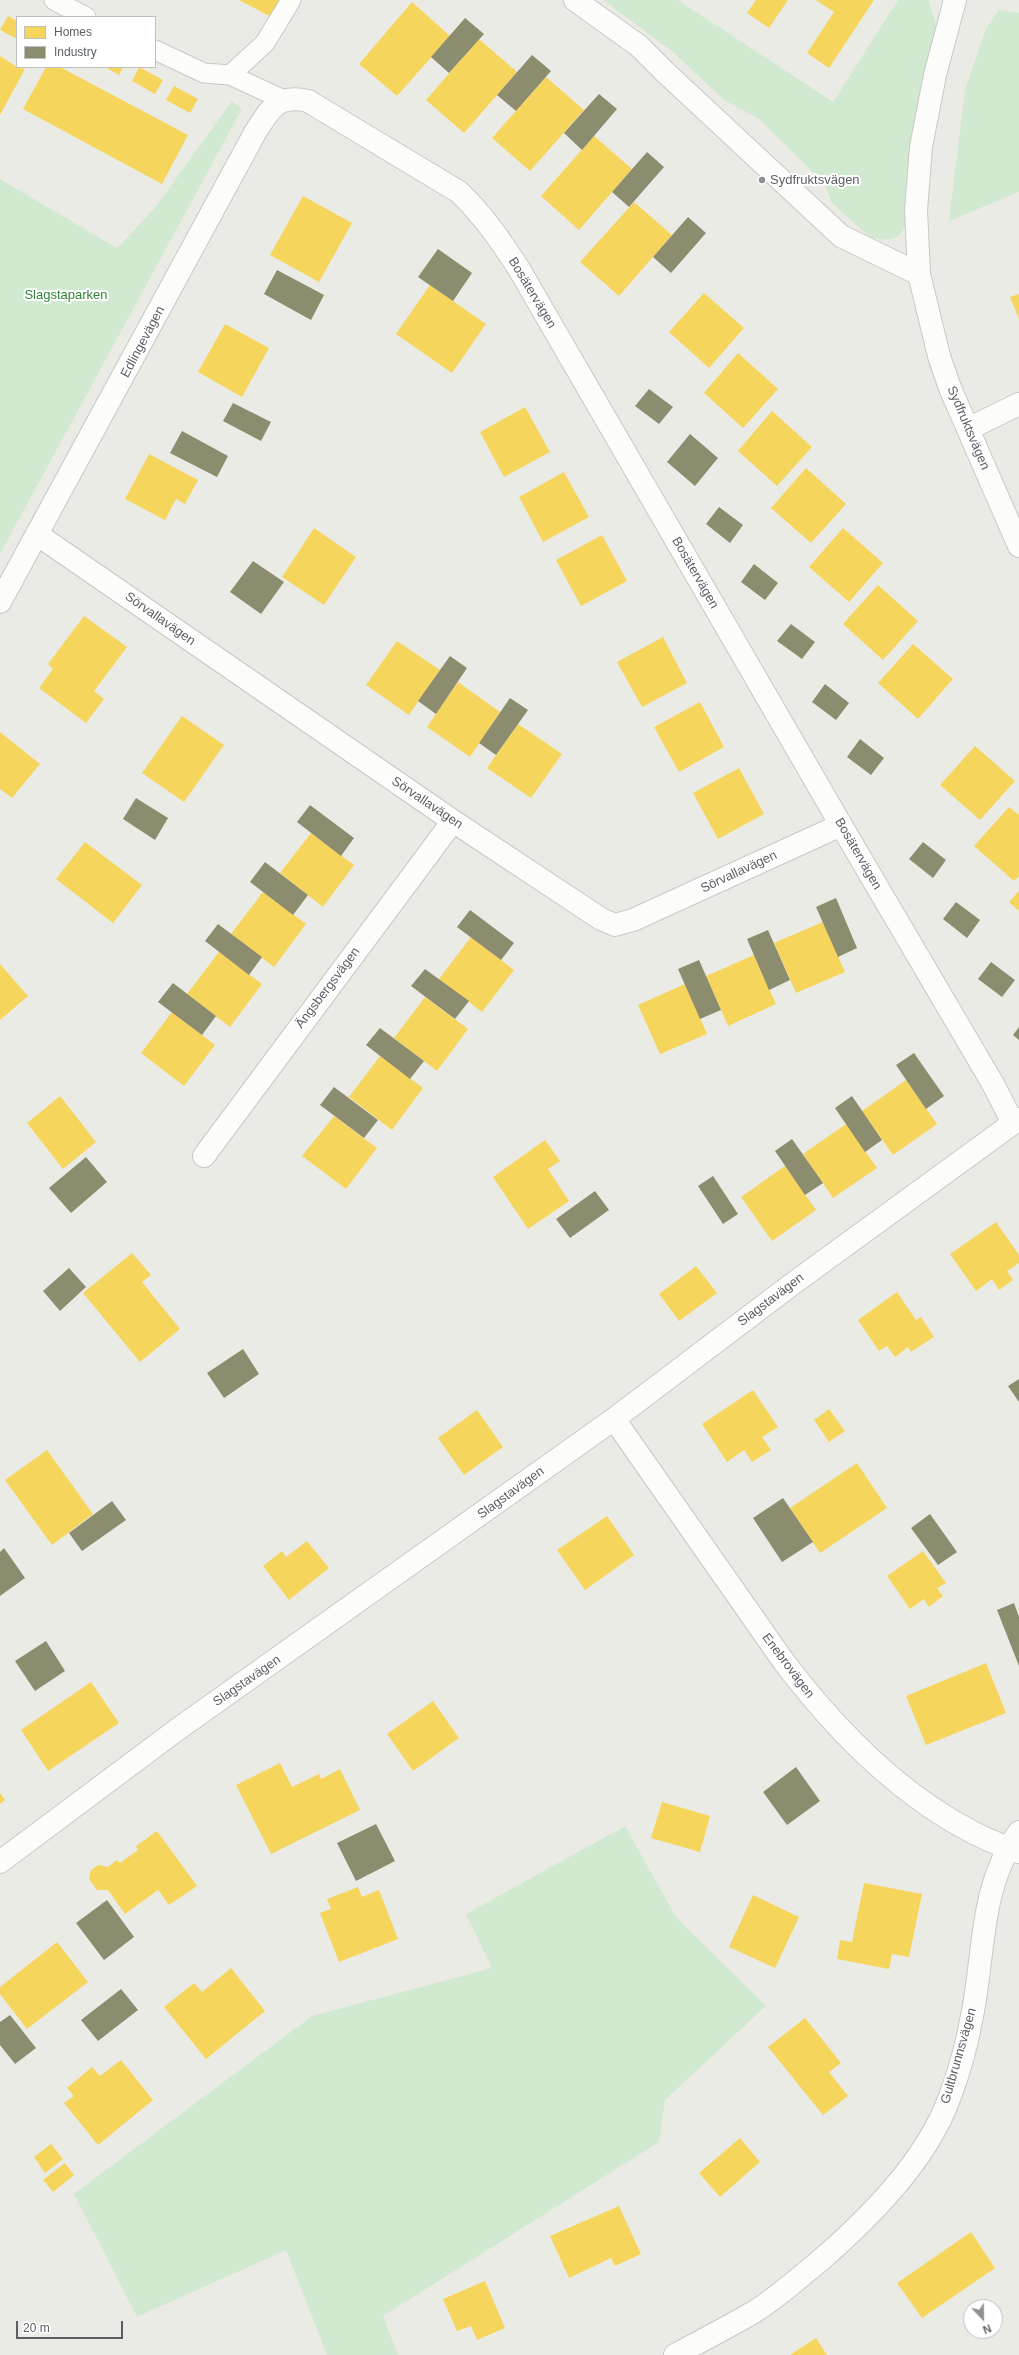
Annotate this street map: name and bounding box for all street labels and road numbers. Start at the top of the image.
street label: Bosätervägen [505,255,559,331]
street label: Edlingevägen [118,304,168,380]
street label: Sydfruktsvägen [943,384,993,472]
street label: Bosätervägen [668,534,722,612]
street label: Sörvallavägen [122,589,198,649]
street label: Sörvallavägen [388,773,466,833]
street label: Bosätervägen [831,815,885,893]
street label: Sörvallavägen [698,848,780,896]
street label: Ängsbergsvägen [292,944,364,1032]
street label: Slagstavägen [735,1270,807,1330]
street label: Slagstavägen [475,1464,547,1522]
street label: Enebrovägen [758,1630,818,1702]
street label: Slagstavägen [210,1652,284,1710]
street label: Gultbrunnsvägen [938,2006,980,2106]

